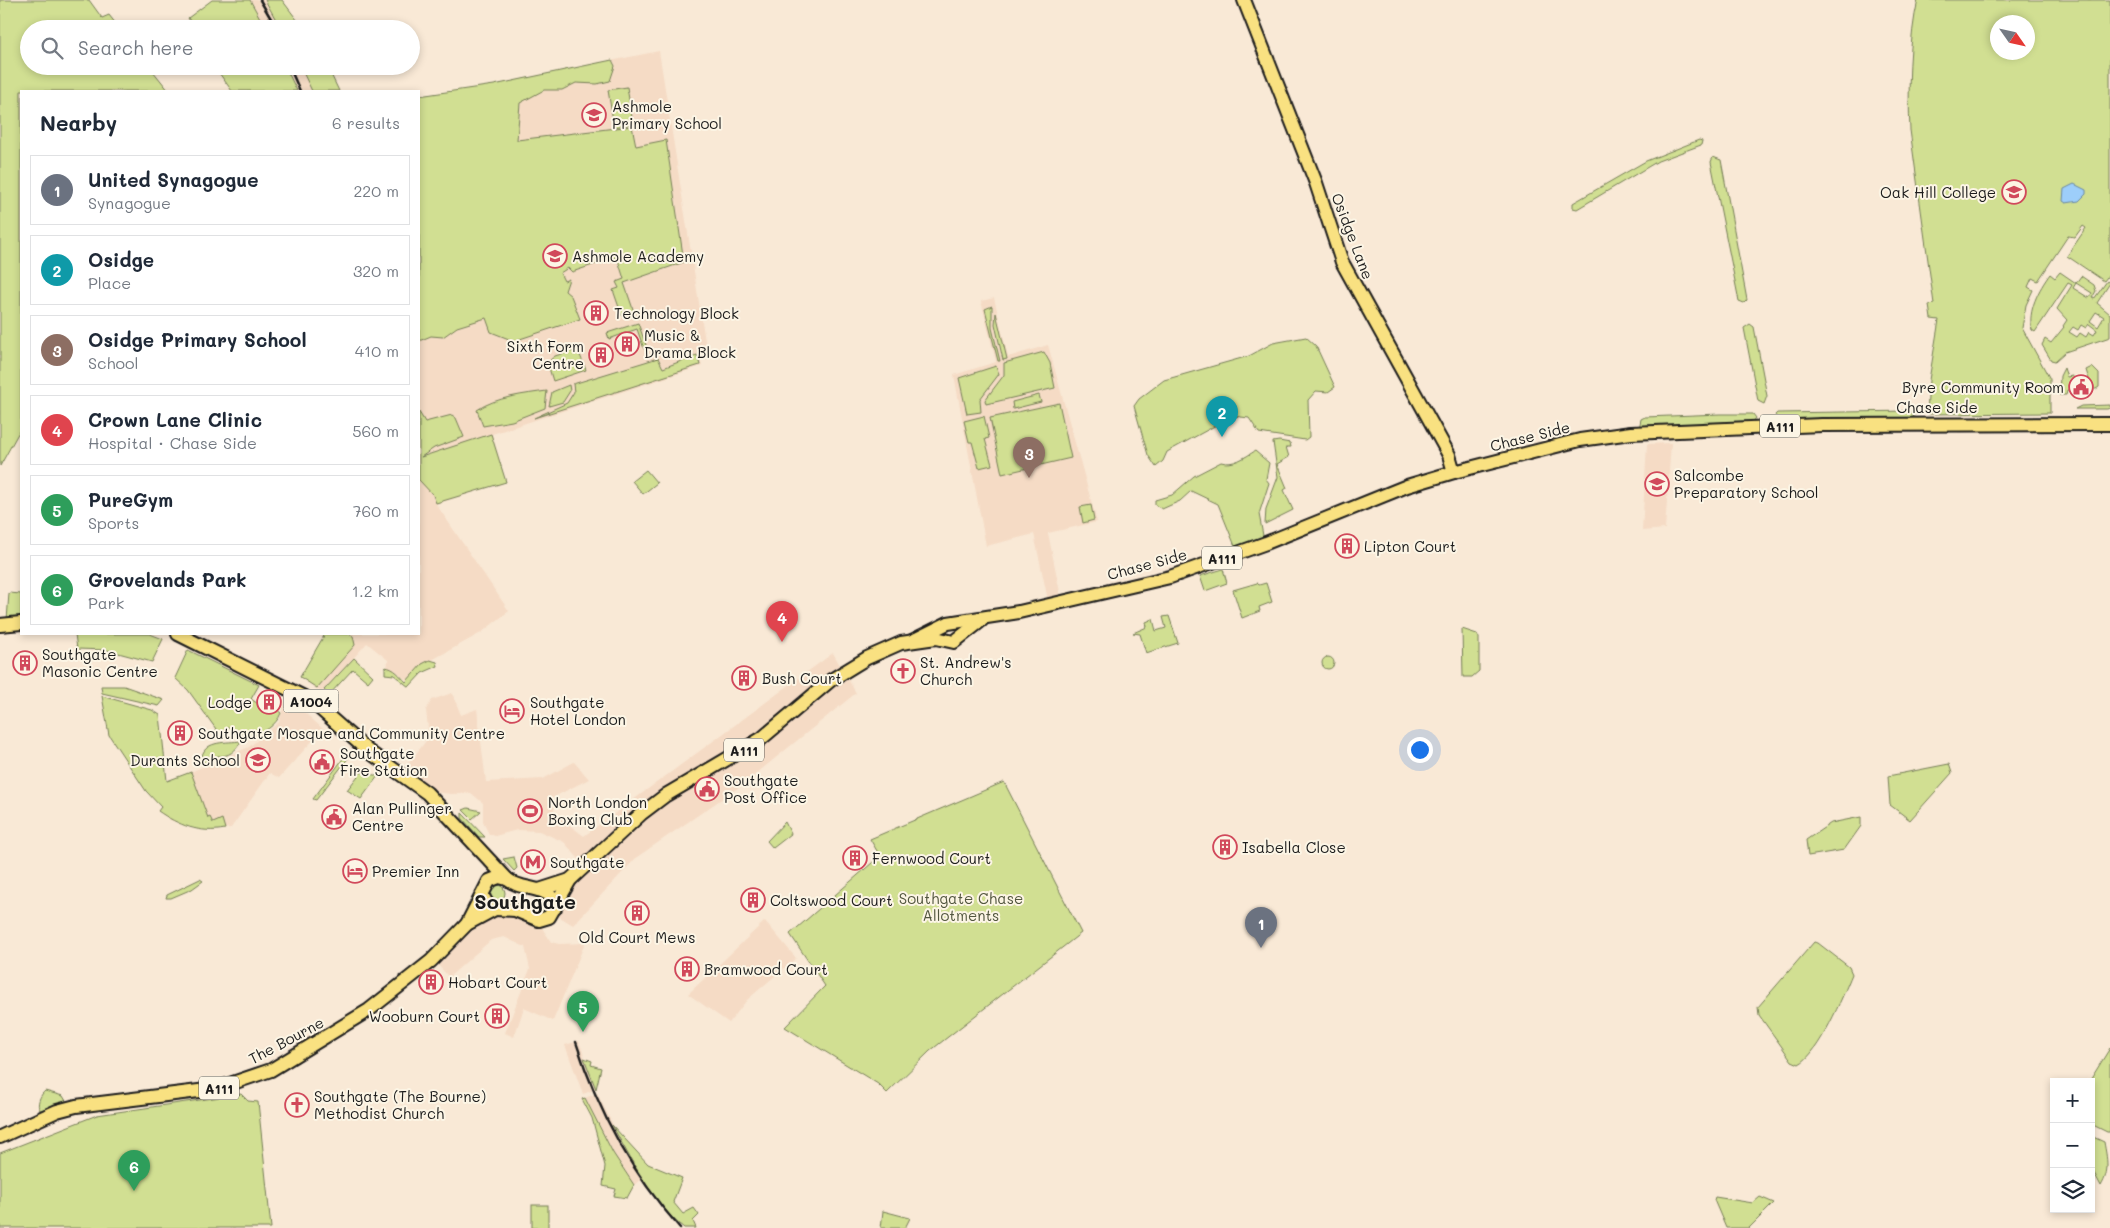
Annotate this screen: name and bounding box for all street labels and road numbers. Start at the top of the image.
street label: Osidge Lane [1327,190,1379,282]
street label: Chase Side [1896,397,1978,417]
road number: A111 [1760,414,1800,438]
street label: Chase Side [1488,416,1572,456]
street label: Chase Side [1105,544,1189,584]
road number: A111 [1202,546,1242,570]
road number: A1004 [284,689,338,712]
road number: A111 [724,738,764,762]
street label: The Bourne [245,1012,327,1068]
road number: A111 [199,1076,239,1100]

